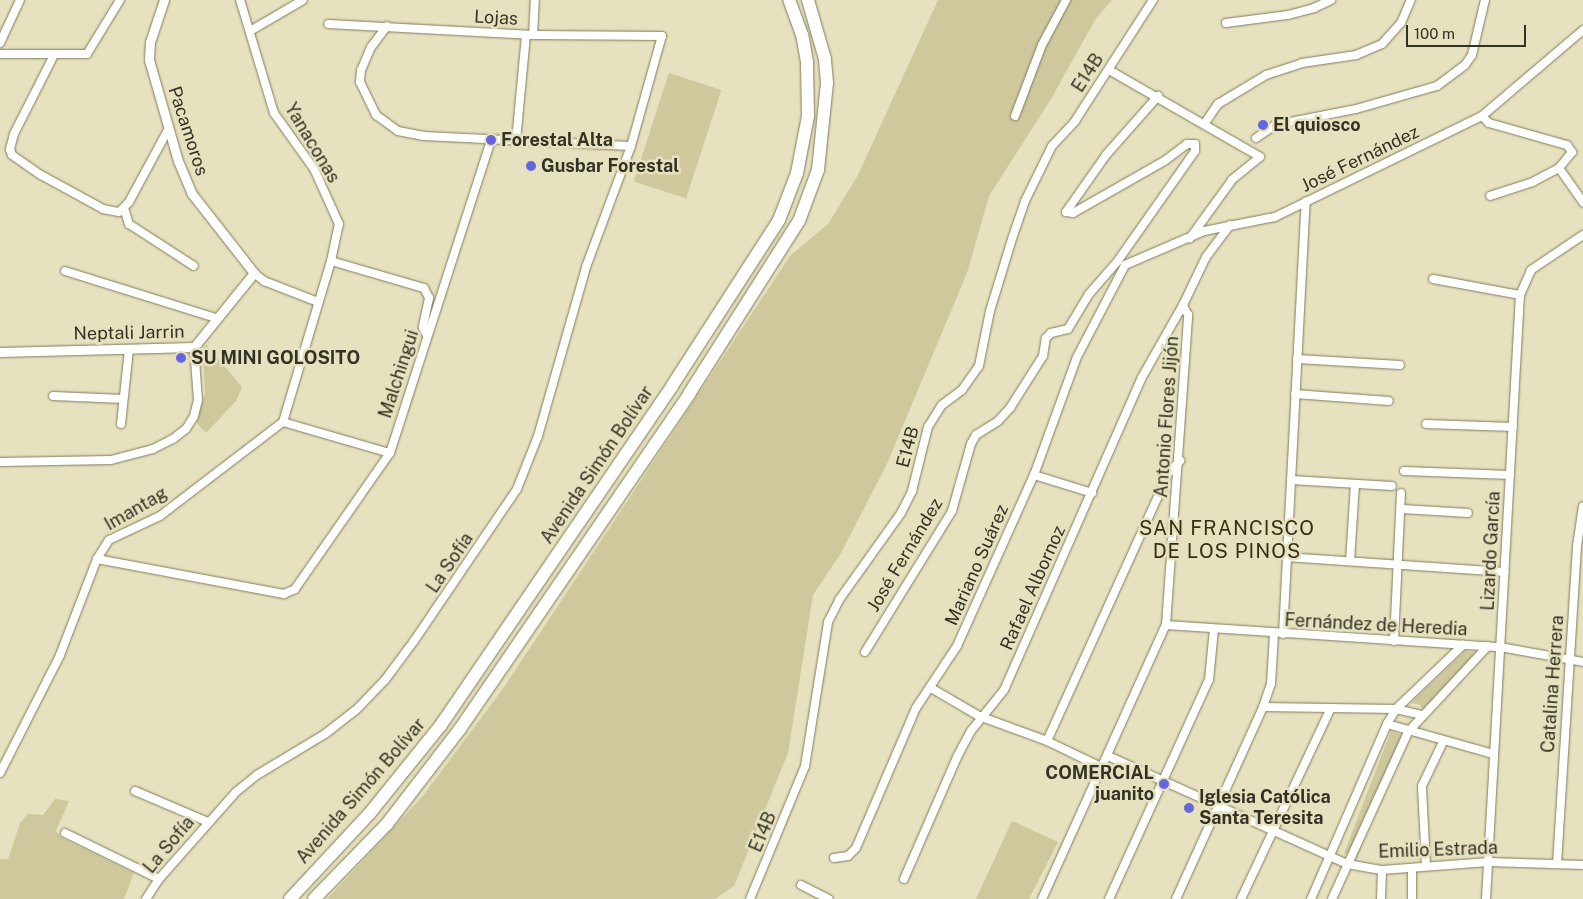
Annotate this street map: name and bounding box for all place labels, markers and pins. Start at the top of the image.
place label: El quiosco [1273,114,1361,136]
marker: El quiosco [1257,119,1269,131]
place label: Forestal Alta [501,129,613,151]
marker: Forestal Alta [485,134,497,146]
place label: Gusbar Forestal [541,155,679,177]
marker: Gusbar Forestal [525,160,537,172]
place label: SU MINI GOLOSITO [191,347,360,369]
marker: SU MINI GOLOSITO [175,352,187,364]
place label: COMERCIAL juanito [1045,763,1154,806]
marker: COMERCIAL juanito [1158,778,1170,790]
place label: Iglesia Católica Santa Teresita [1199,787,1331,830]
marker: Iglesia Católica Santa Teresita [1183,802,1195,814]

